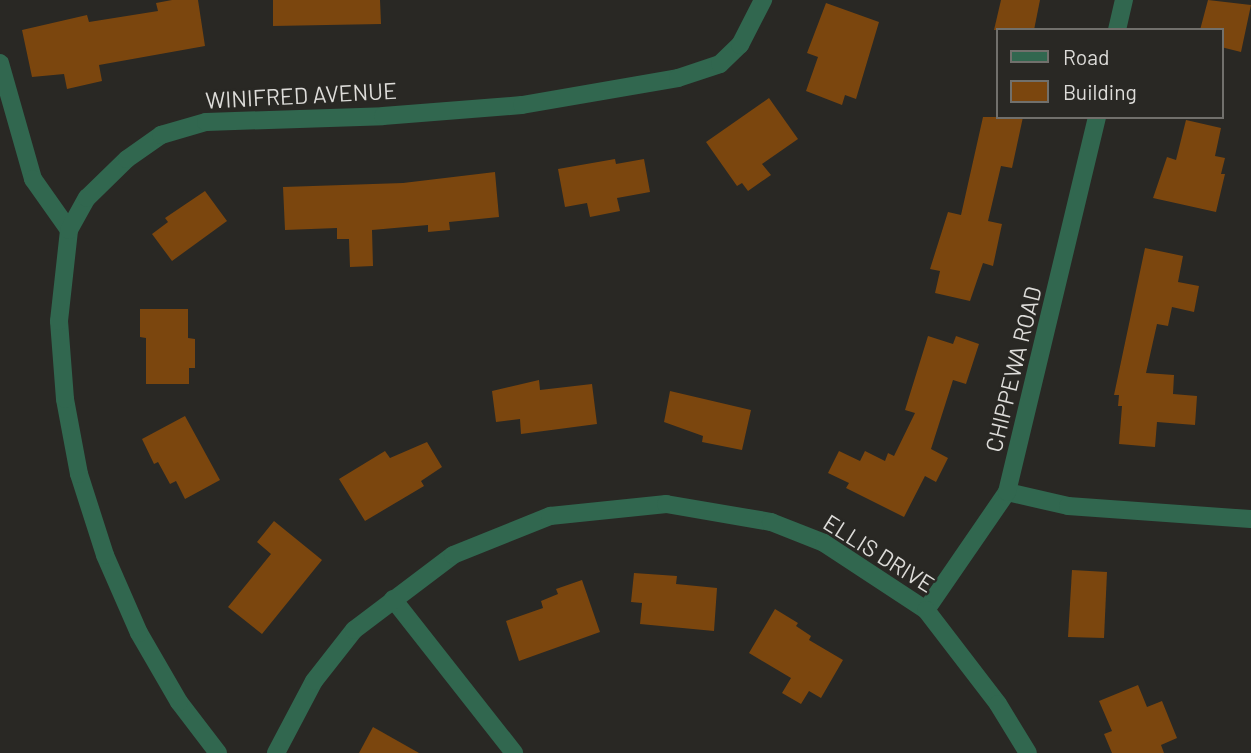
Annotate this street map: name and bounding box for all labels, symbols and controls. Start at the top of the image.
legend [996,28,1223,119]
text: Road [1063,44,1109,69]
street label: WINIFRED AVENUE [204,76,398,114]
text: Building [1063,79,1137,104]
street label: CHIPPEWA ROAD [979,283,1047,455]
street label: ELLIS DRIVE [819,508,939,598]

